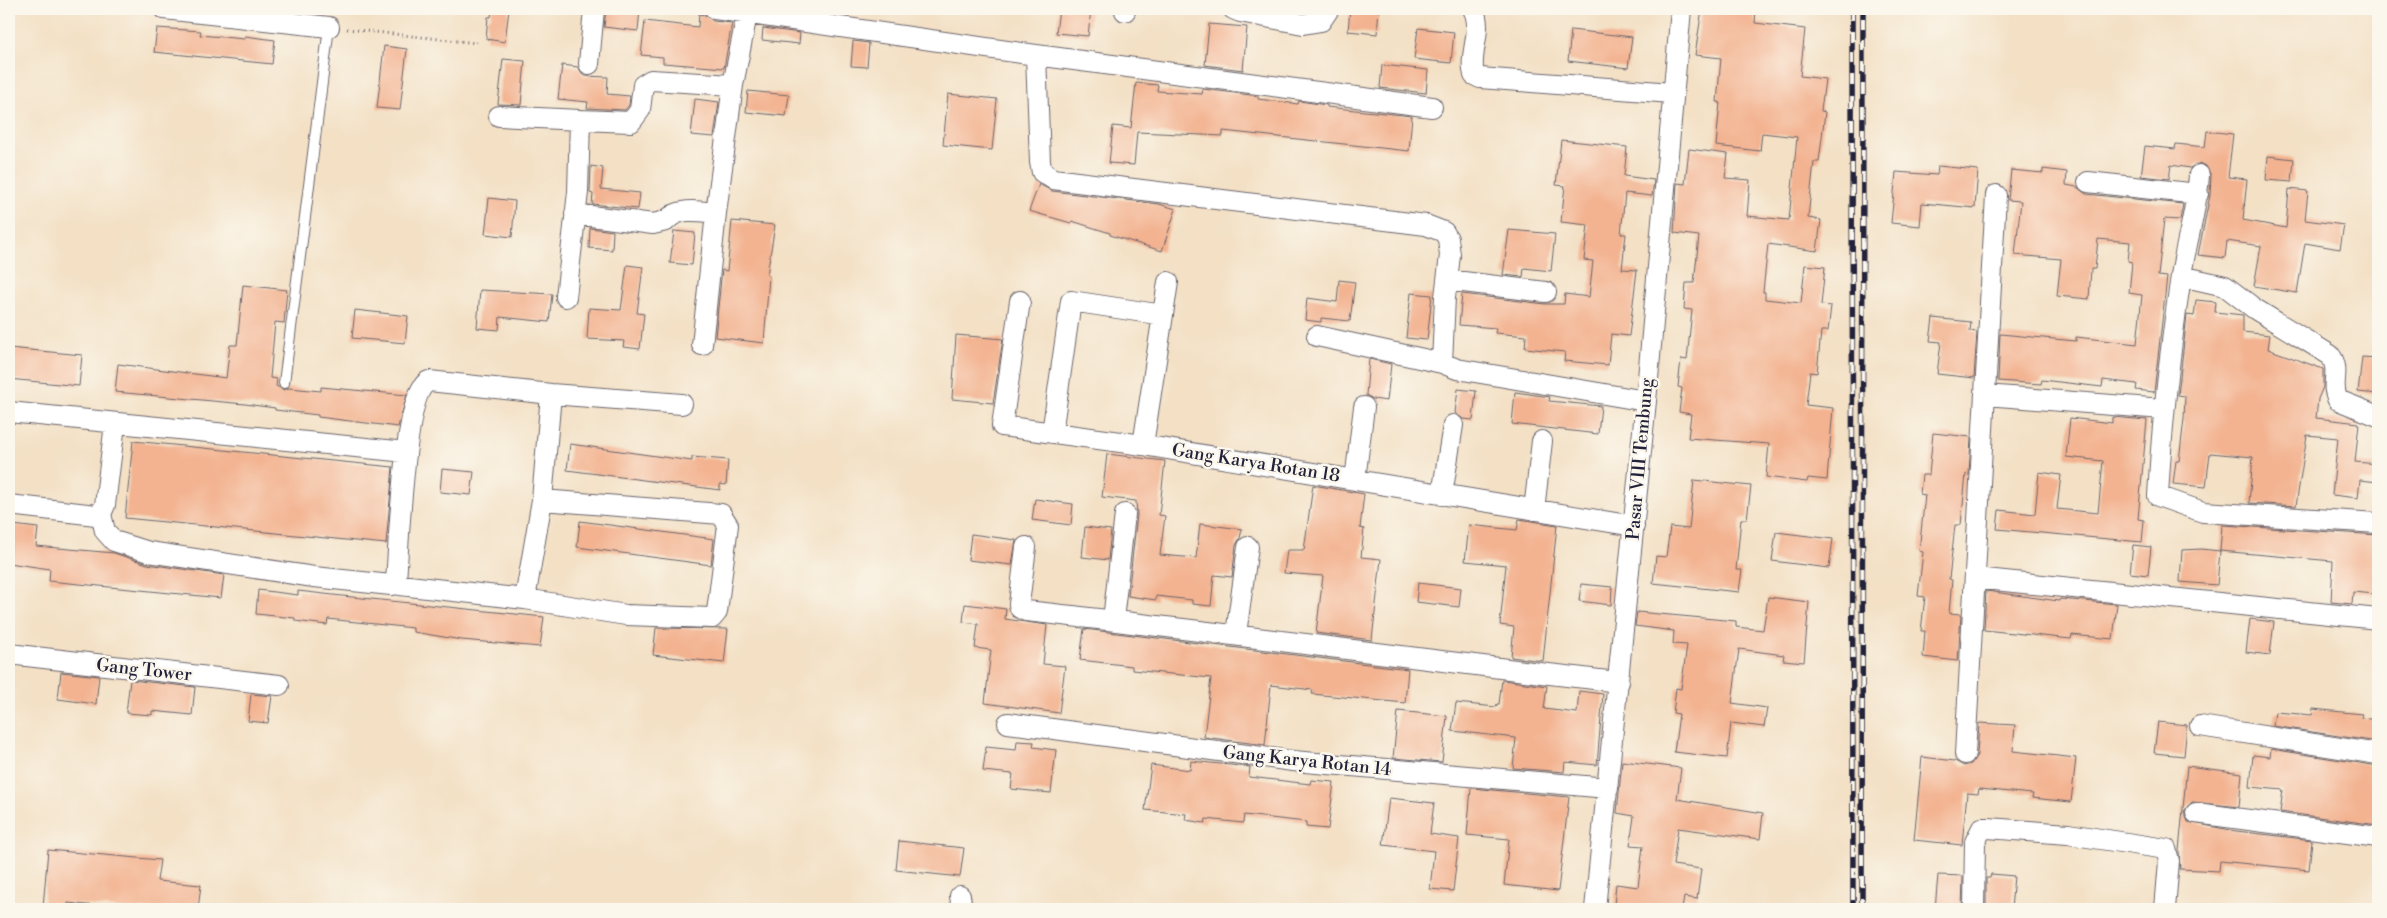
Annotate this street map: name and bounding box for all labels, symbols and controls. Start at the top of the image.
street label: Pasar VIII Tembung [1621,376,1659,541]
street label: Gang Karya Rotan 18 [1170,438,1342,488]
street label: Gang Tower [95,654,193,686]
street label: Gang Karya Rotan 14 [1222,741,1393,781]

